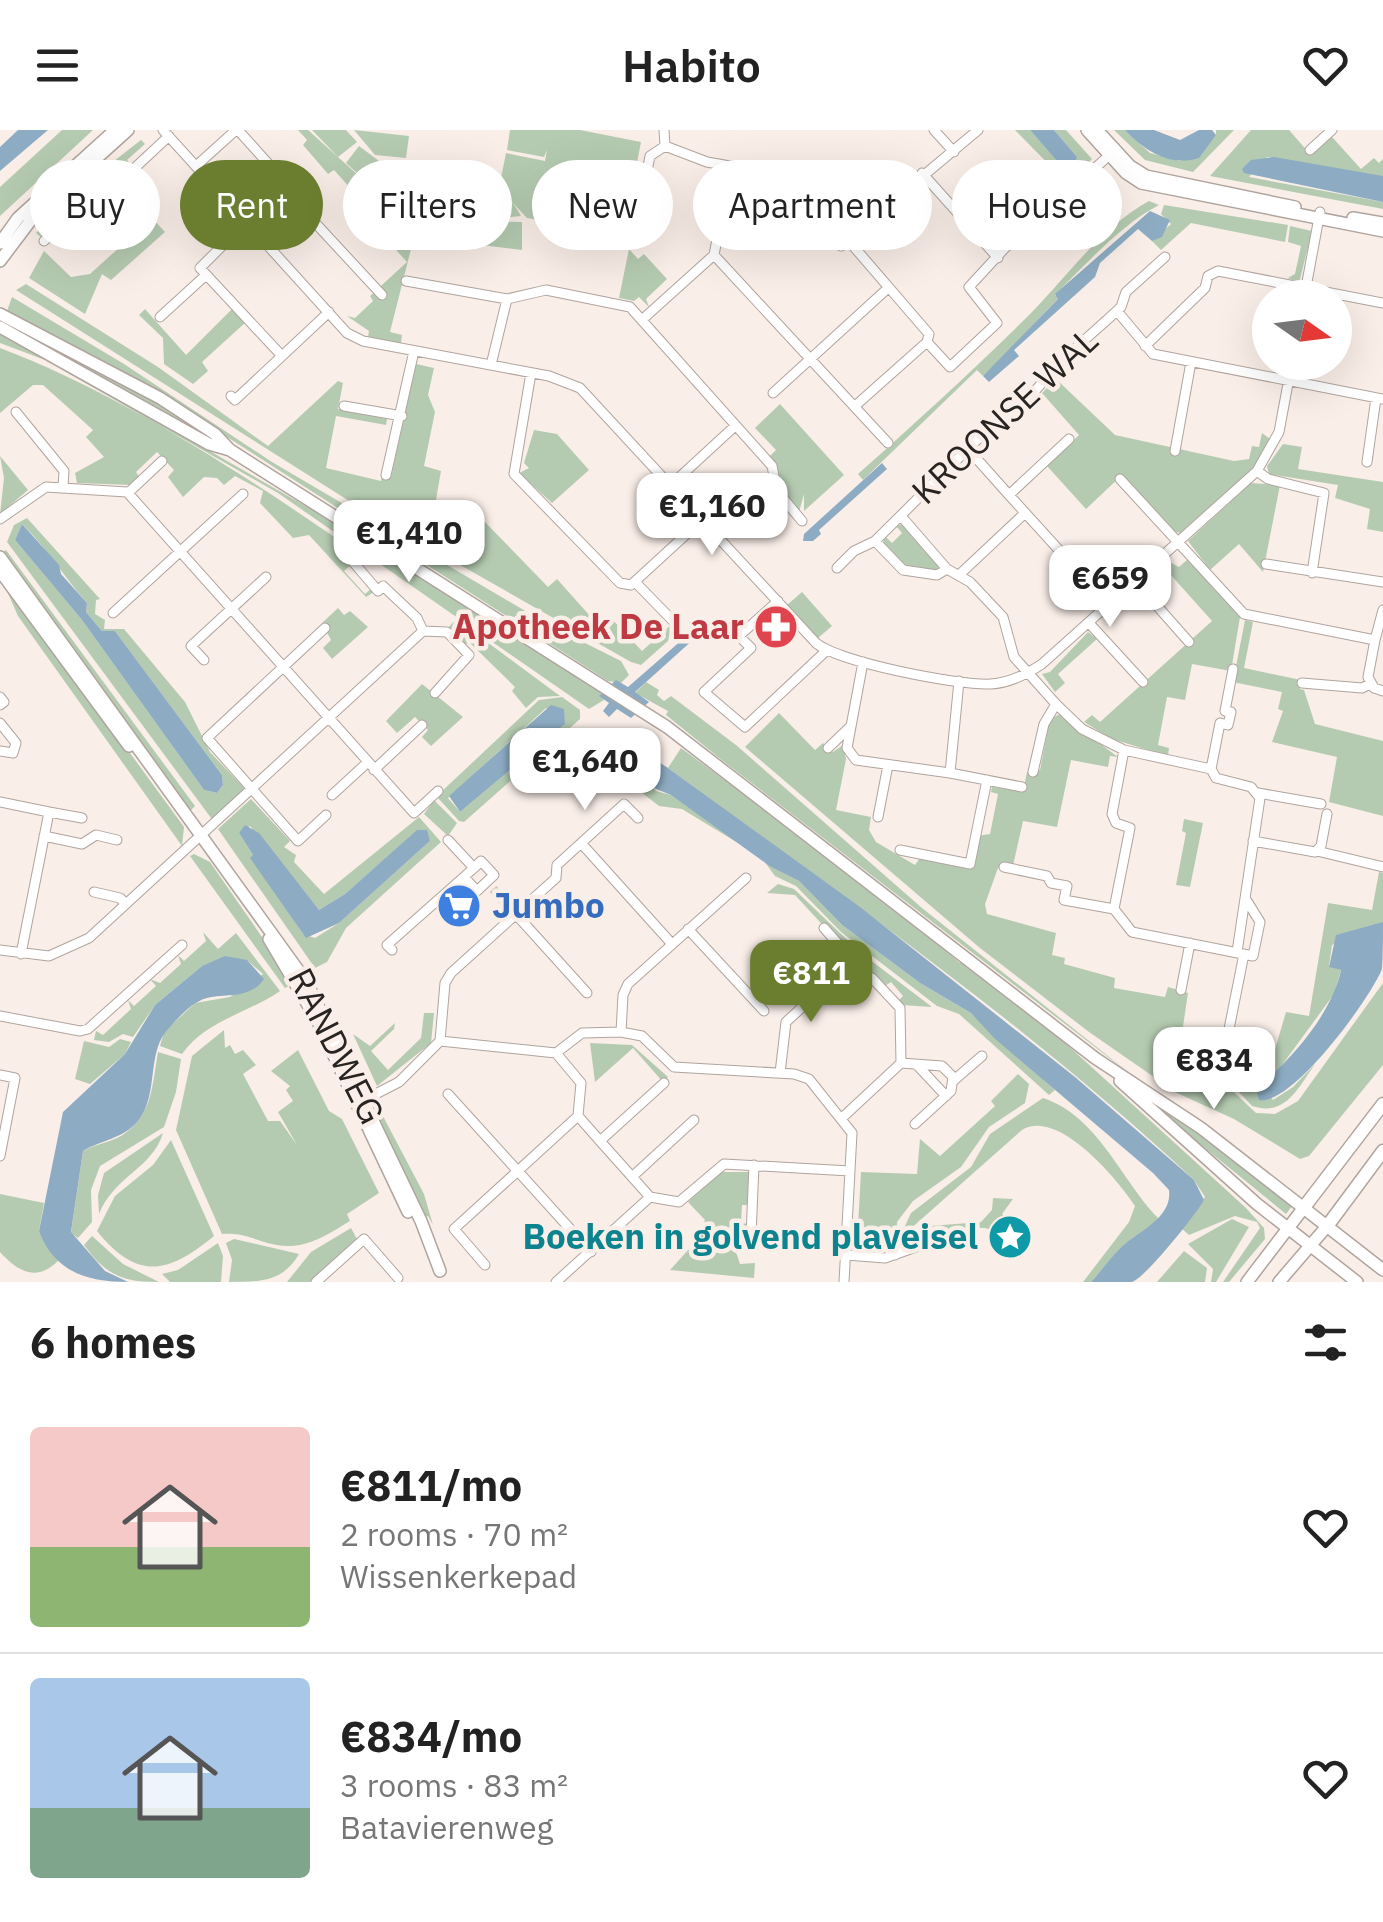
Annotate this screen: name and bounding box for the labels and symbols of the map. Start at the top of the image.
north arrow [1252,280,1352,380]
street label: KROONSE WAL [901,317,1107,513]
pin: €1,160 [631,473,793,558]
pin: €1,410 [328,500,490,585]
pin: €659 [1051,545,1169,630]
place label: Apotheek De Laar [452,603,744,649]
pharmacy icon: Apotheek De Laar [753,604,799,650]
pin: €1,640 [504,728,666,813]
place label: Jumbo [492,882,605,928]
supermarket icon: Jumbo [436,883,482,929]
pin: €811 [752,940,870,1025]
street label: RANDWEG [278,960,396,1131]
pin: €834 [1155,1027,1273,1112]
place label: Boeken in golvend plaveisel [523,1213,978,1259]
place icon: Boeken in golvend plaveisel [987,1214,1033,1260]

